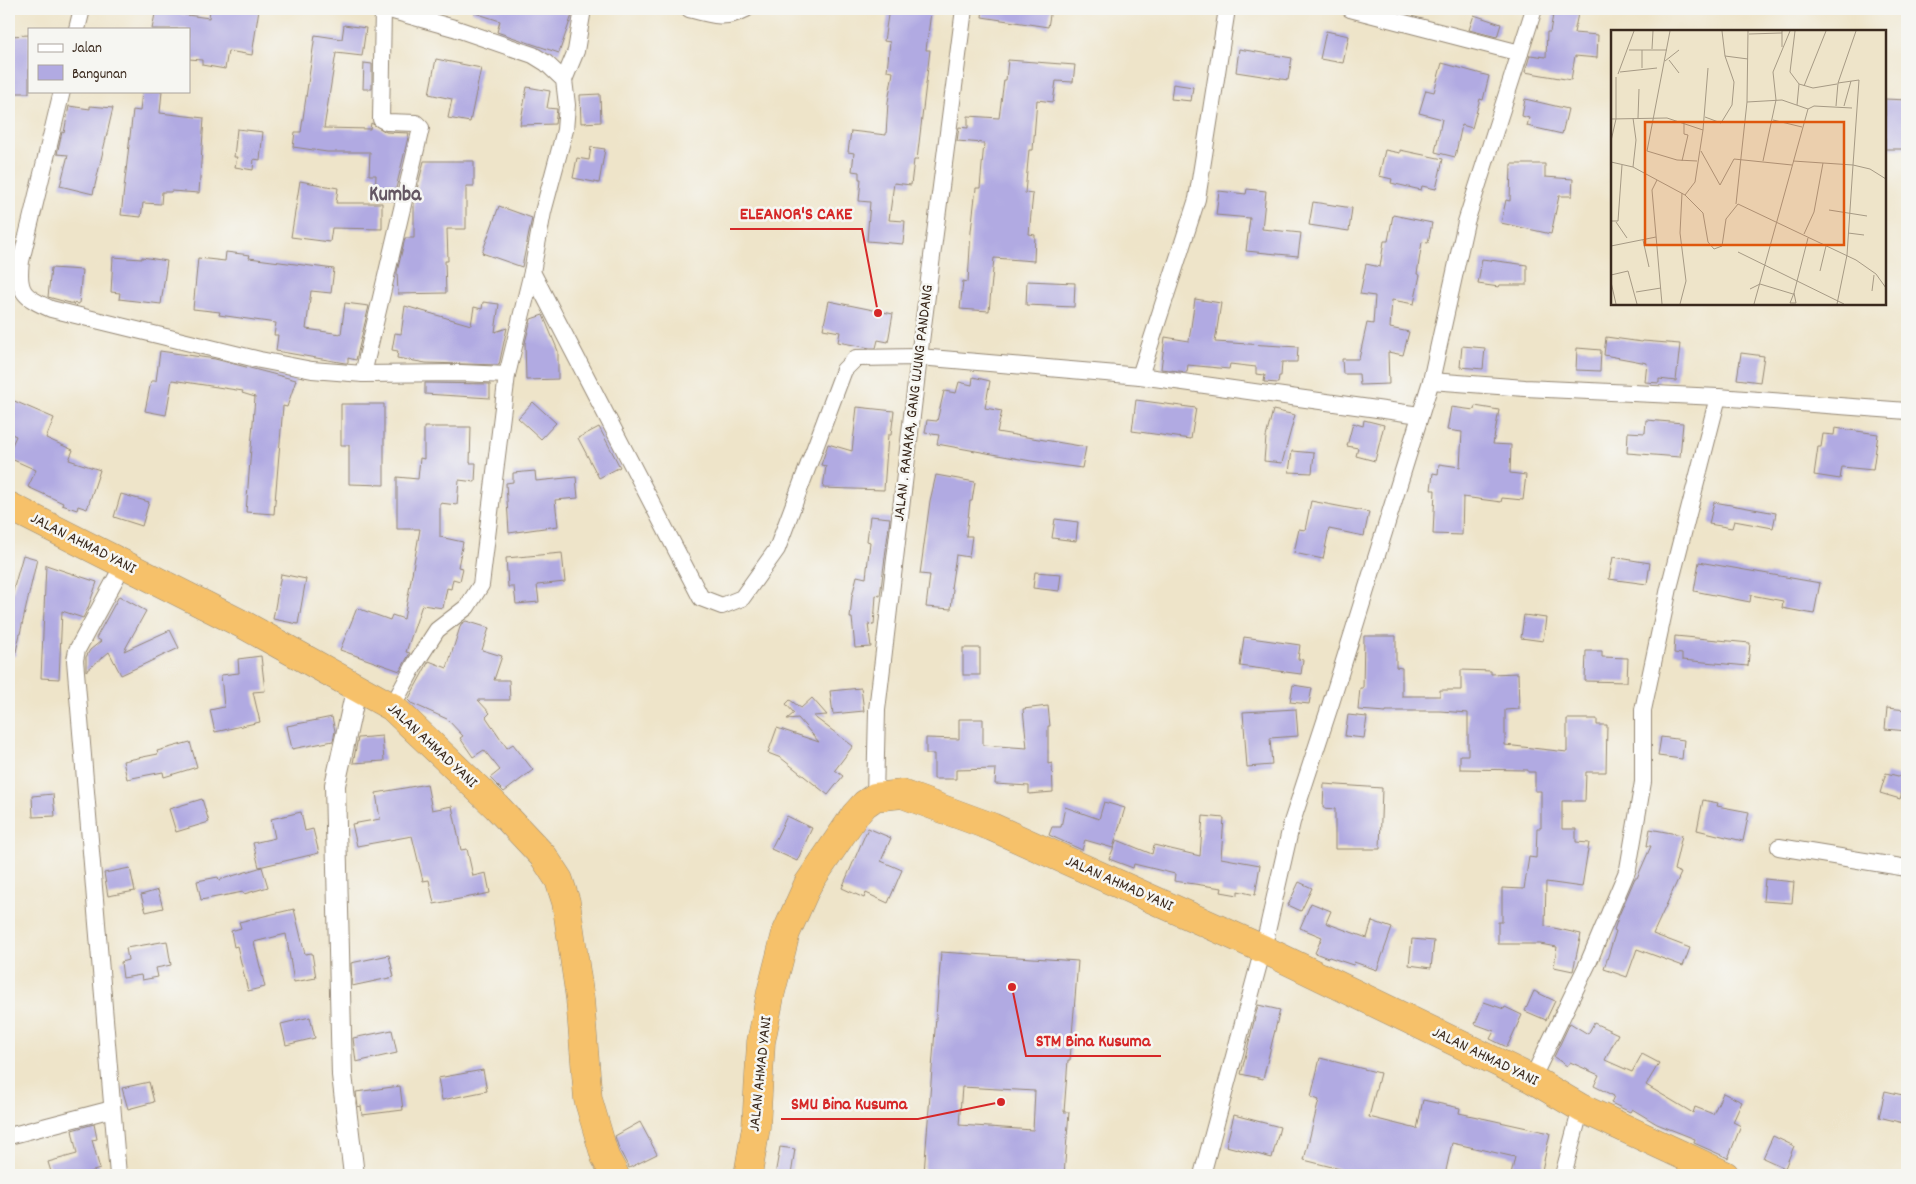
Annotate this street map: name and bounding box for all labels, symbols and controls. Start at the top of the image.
legend [28,28,190,92]
inset map [1611,30,1886,305]
text: Jalan [72,38,102,60]
text: Bangunan [72,64,127,86]
district label: Kumba [369,181,422,211]
callout: ELEANOR'S CAKE [730,196,862,229]
text: ELEANOR'S CAKE [740,203,853,228]
street label: JALAN . RANAKA, GANG UJUNG PANDANG [888,284,940,522]
street label: JALAN AHMAD YANI [26,507,140,581]
street label: JALAN AHMAD YANI [382,698,482,794]
street label: JALAN AHMAD YANI [1061,850,1177,918]
street label: JALAN AHMAD YANI [744,1015,778,1133]
street label: JALAN AHMAD YANI [1428,1021,1542,1093]
callout: STM Bina Kusuma [1026,1023,1161,1056]
text: STM Bina Kusuma [1036,1030,1151,1055]
callout: SMU Bina Kusuma [781,1086,918,1119]
text: SMU Bina Kusuma [791,1093,908,1118]

